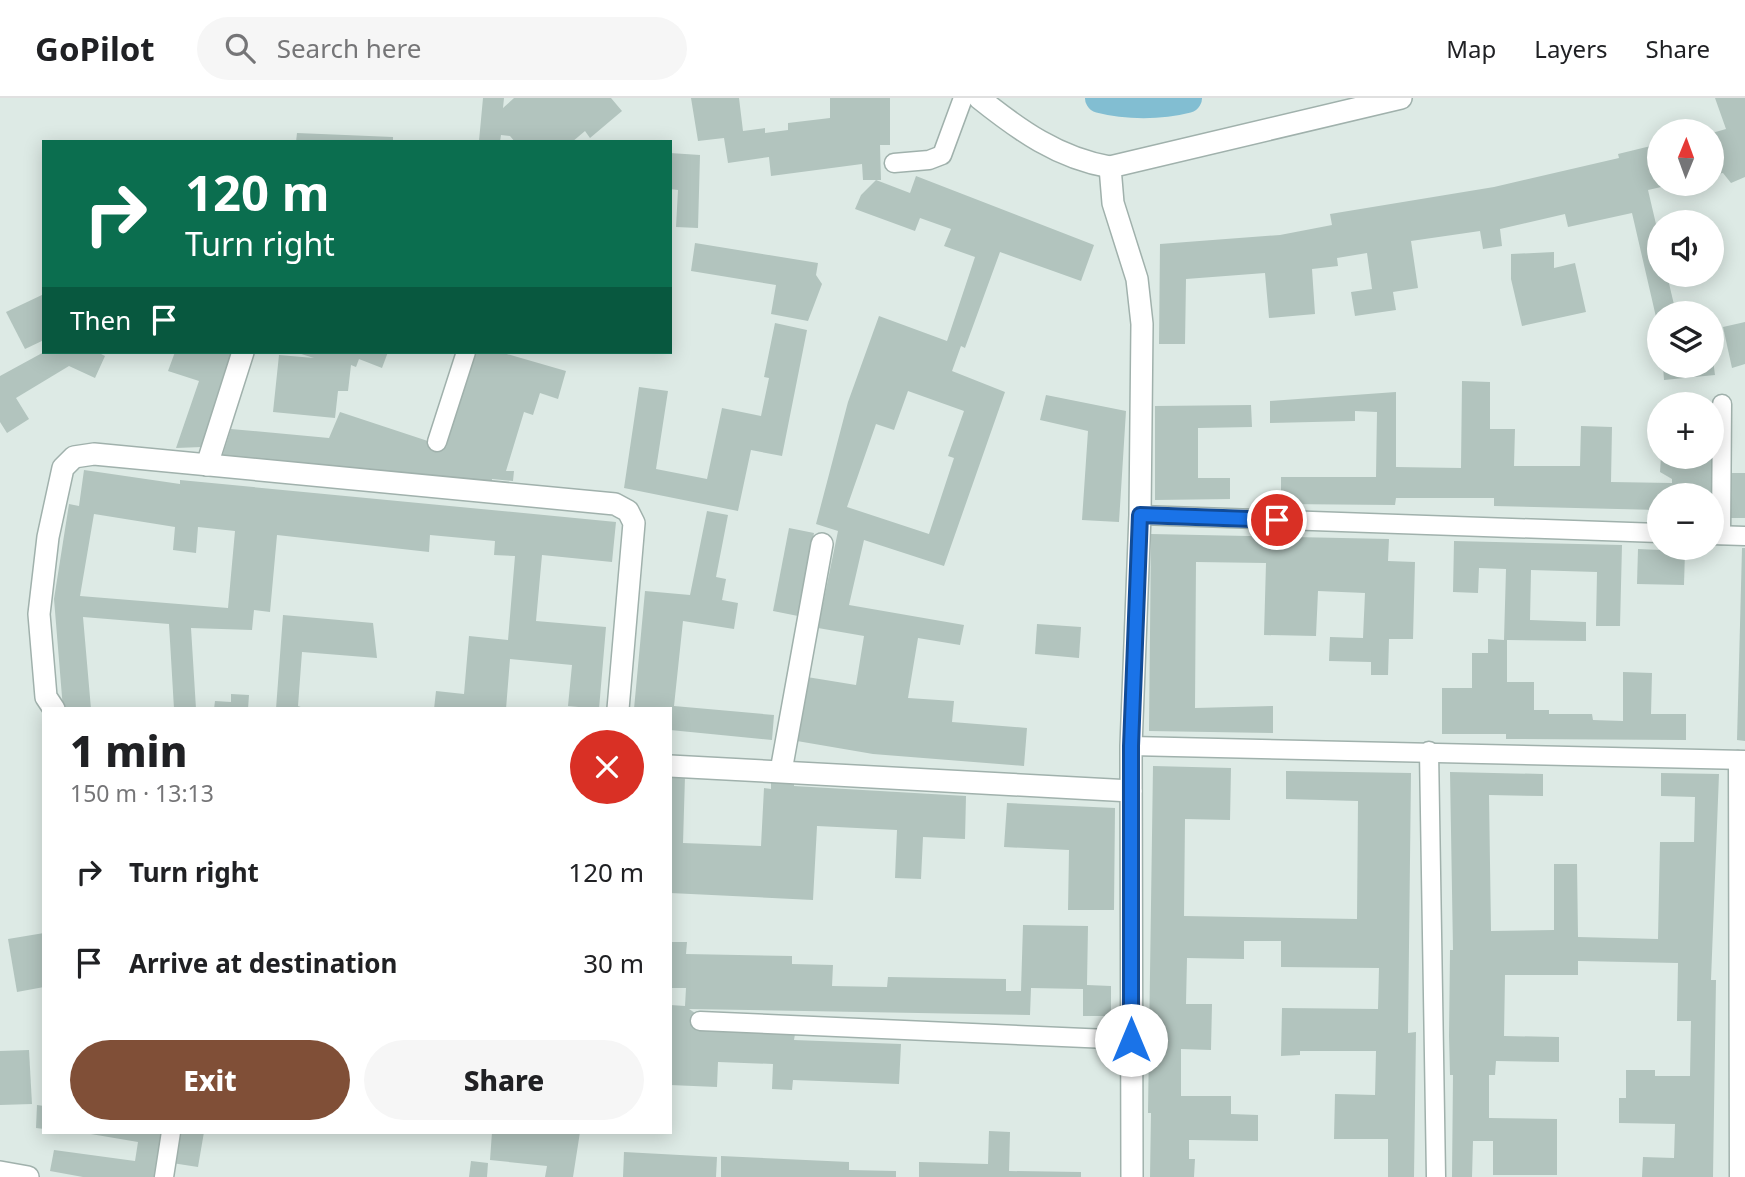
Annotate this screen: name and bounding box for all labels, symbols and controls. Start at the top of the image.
search box [197,17,687,80]
text: GoPilot [35,26,155,71]
icon: search [221,29,259,67]
text: Search here [277,30,421,66]
text: Map [1446,32,1496,65]
text: Layers [1534,32,1608,65]
text: Share [1646,32,1710,65]
north arrow [1647,119,1724,196]
map controls [1647,119,1724,560]
text: 120 m [185,159,330,225]
icon: right [70,168,161,259]
button: sound [1647,210,1724,287]
text: Turn right [185,222,335,265]
icon: arrive [145,301,183,339]
button: layers [1647,301,1724,378]
text: Then [70,302,131,338]
button: + [1647,392,1724,469]
button: − [1647,483,1724,560]
pin [1247,490,1307,550]
icon: arrive [1258,501,1296,539]
text: 1 min [70,722,187,779]
button: close [570,730,644,804]
text: 150 m · 13:13 [70,777,214,809]
icon: right [70,853,108,891]
text: Turn right [129,854,259,890]
text: 120 m [568,854,644,890]
icon: arrive [70,944,108,982]
text: Arrive at destination [129,945,398,981]
text: 30 m [583,945,644,981]
position arrow [1094,1003,1168,1077]
button: Exit [70,1040,350,1120]
button: Share [364,1040,644,1120]

